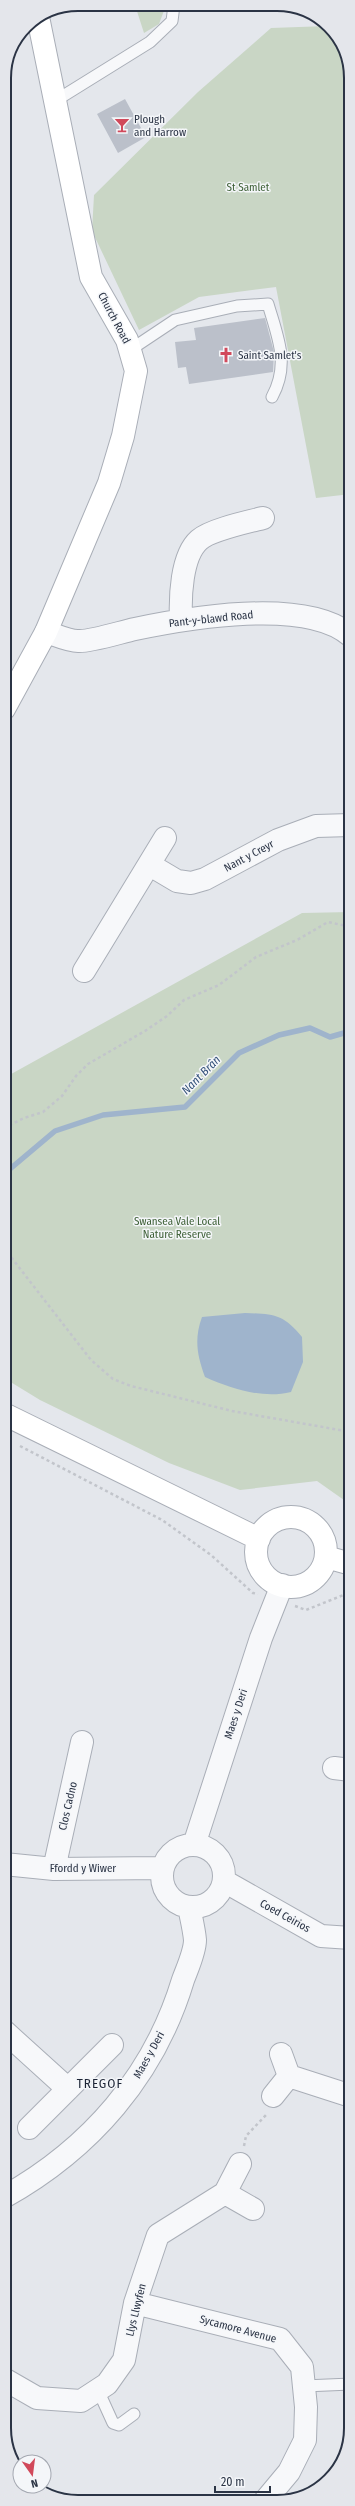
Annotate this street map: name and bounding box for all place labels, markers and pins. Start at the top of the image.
place label: Plough and Harrow [134,113,186,139]
bar icon: Plough and Harrow [113,116,131,134]
church icon: Saint Samlet's [217,346,235,364]
place label: Saint Samlet's [238,349,302,362]

